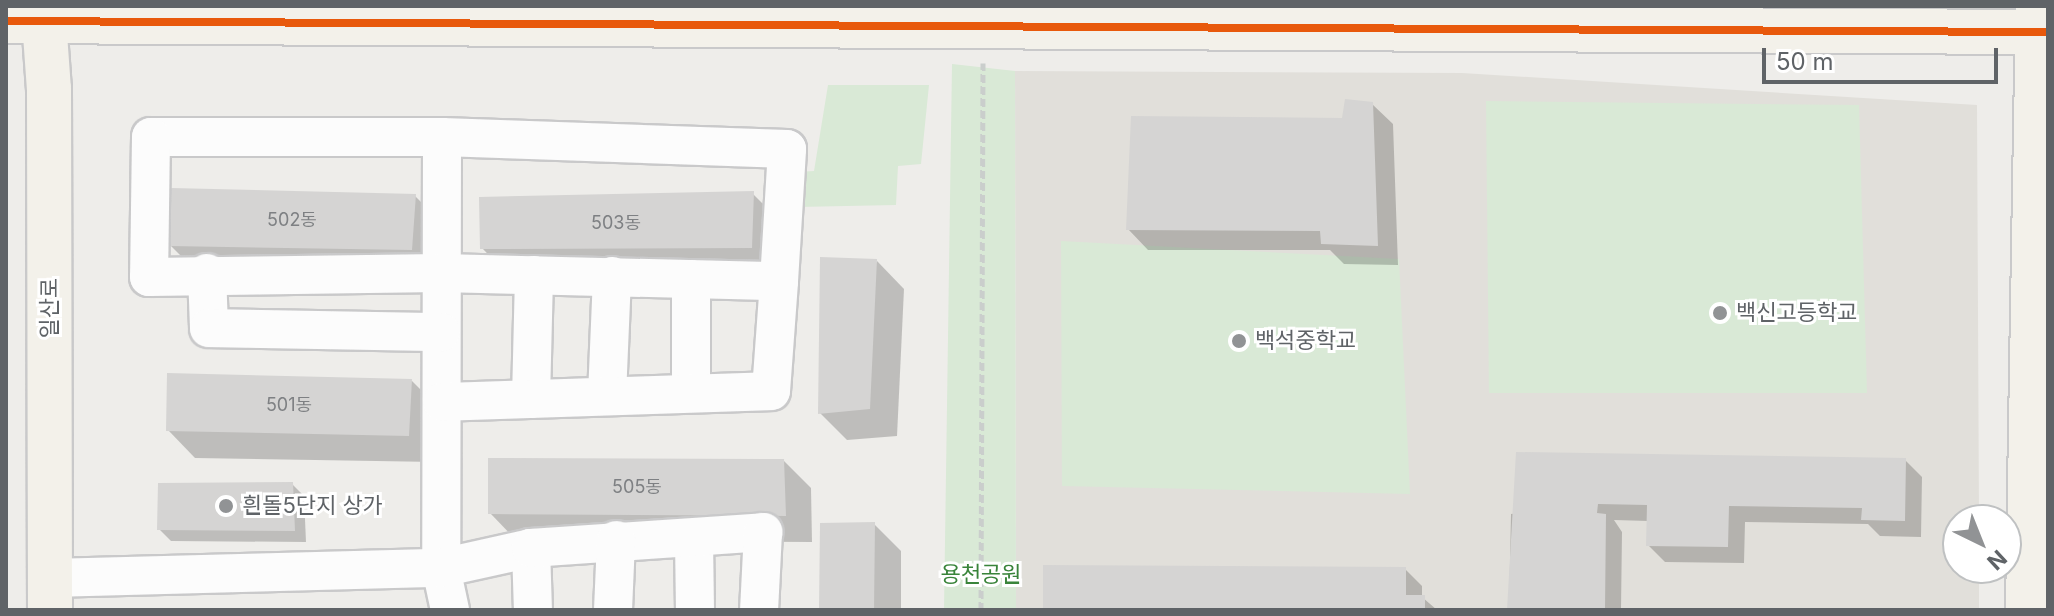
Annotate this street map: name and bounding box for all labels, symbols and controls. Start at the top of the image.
scale bar [1766,32,2002,82]
text: 50 m [1776,47,1834,76]
house number: 502동 [267,209,317,231]
house number: 503동 [591,212,641,234]
street label: 일산로 [37,278,63,338]
place label: 백신고등학교 [1736,300,1857,326]
marker: 백신고등학교 [1711,304,1729,322]
place label: 백석중학교 [1255,328,1356,354]
marker: 백석중학교 [1230,332,1248,350]
house number: 501동 [266,394,312,416]
house number: 505동 [612,476,662,498]
place label: 흰돌5단지 상가 [242,493,383,519]
marker: 흰돌5단지 상가 [217,497,235,515]
north arrow [1942,504,2022,584]
text: N [1982,545,2012,575]
park label: 용천공원 [941,562,1021,588]

